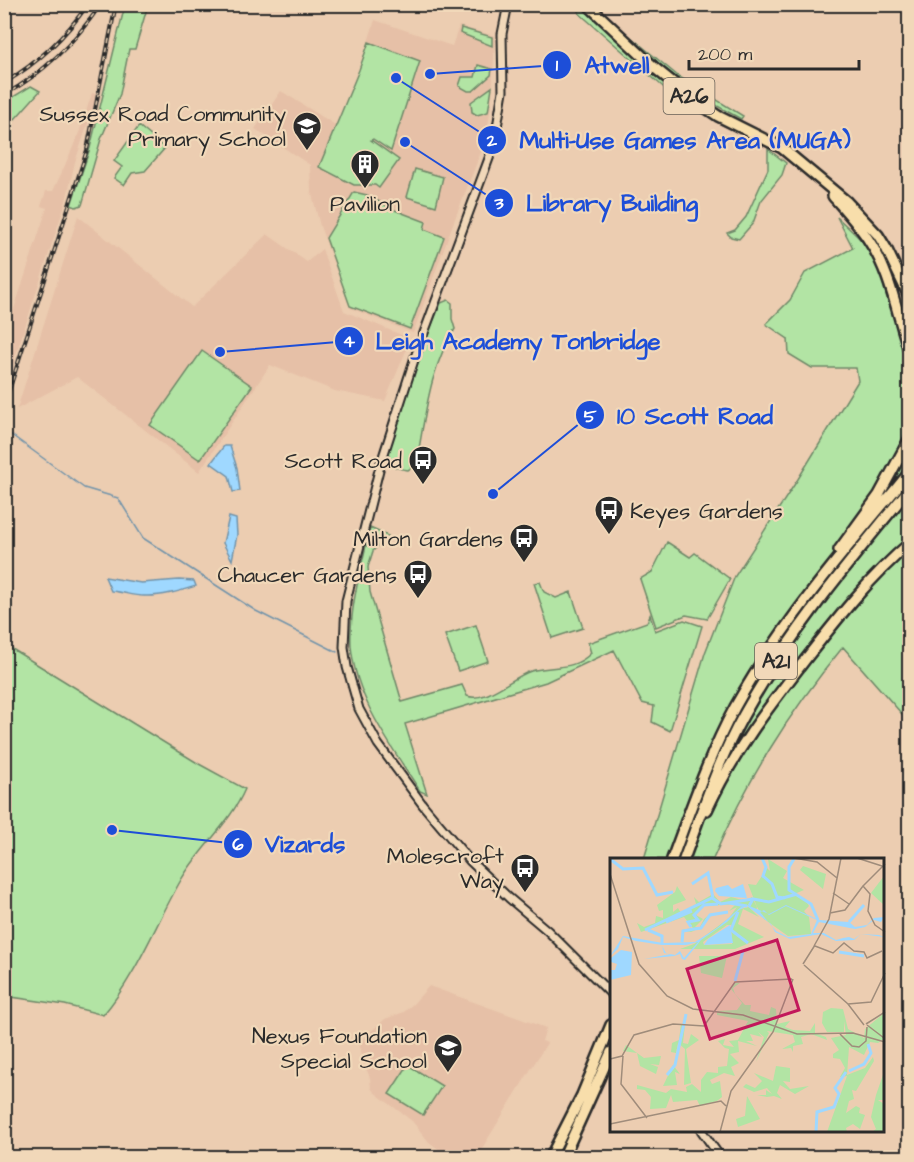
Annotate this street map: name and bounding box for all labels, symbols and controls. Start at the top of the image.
scale bar [689,33,858,71]
text: 200 m [698,42,752,67]
callout: Atwell [542,44,661,86]
text: Atwell [584,49,650,83]
text: 1 [556,53,559,78]
road number: A26 [664,78,714,114]
place label: Sussex Road Community Primary School [40,99,286,156]
school or university icon: Sussex Road Community Primary School [291,110,323,152]
callout: Multi-Use Games Area (MUGA) [477,119,863,161]
text: Multi-Use Games Area (MUGA) [519,124,851,158]
text: 2 [486,128,498,153]
building icon: Pavilion [349,148,381,190]
callout: Library Building [484,182,710,224]
text: Library Building [526,187,699,223]
place label: Pavilion [330,189,400,220]
text: 3 [493,191,504,216]
callout: Leigh Academy Tonbridge [334,320,673,362]
text: Leigh Academy Tonbridge [375,325,661,361]
text: 4 [343,329,356,354]
callout: 10 Scott Road [575,394,785,436]
text: 10 Scott Road [617,400,774,434]
text: 5 [584,404,597,429]
bus stop icon: Scott Road [407,444,439,486]
place label: Scott Road [284,446,402,477]
bus stop icon: Keyes Gardens [593,494,625,536]
place label: Keyes Gardens [630,496,783,528]
bus stop icon: Milton Gardens [508,522,540,564]
place label: Milton Gardens [353,524,503,555]
bus stop icon: Chaucer Gardens [402,558,434,600]
place label: Chaucer Gardens [218,560,397,591]
road number: A21 [755,643,797,679]
callout: Vizards [223,823,357,865]
text: Vizards [264,828,345,862]
text: 6 [232,832,244,857]
place label: Molescroft Way [387,841,504,898]
bus stop icon: Molescroft Way [509,852,541,894]
inset map [610,858,884,1132]
place label: Nexus Foundation Special School [252,1021,427,1077]
school or university icon: Nexus Foundation Special School [432,1032,464,1074]

